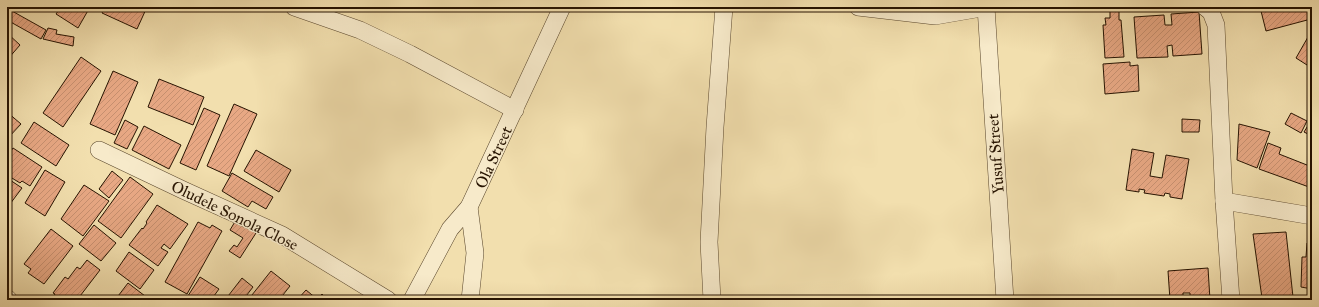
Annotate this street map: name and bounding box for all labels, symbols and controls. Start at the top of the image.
street label: Yusuf Street [983,113,1008,195]
street label: Ola Street [471,123,516,191]
street label: Oludele Sonola Close [168,177,302,255]

